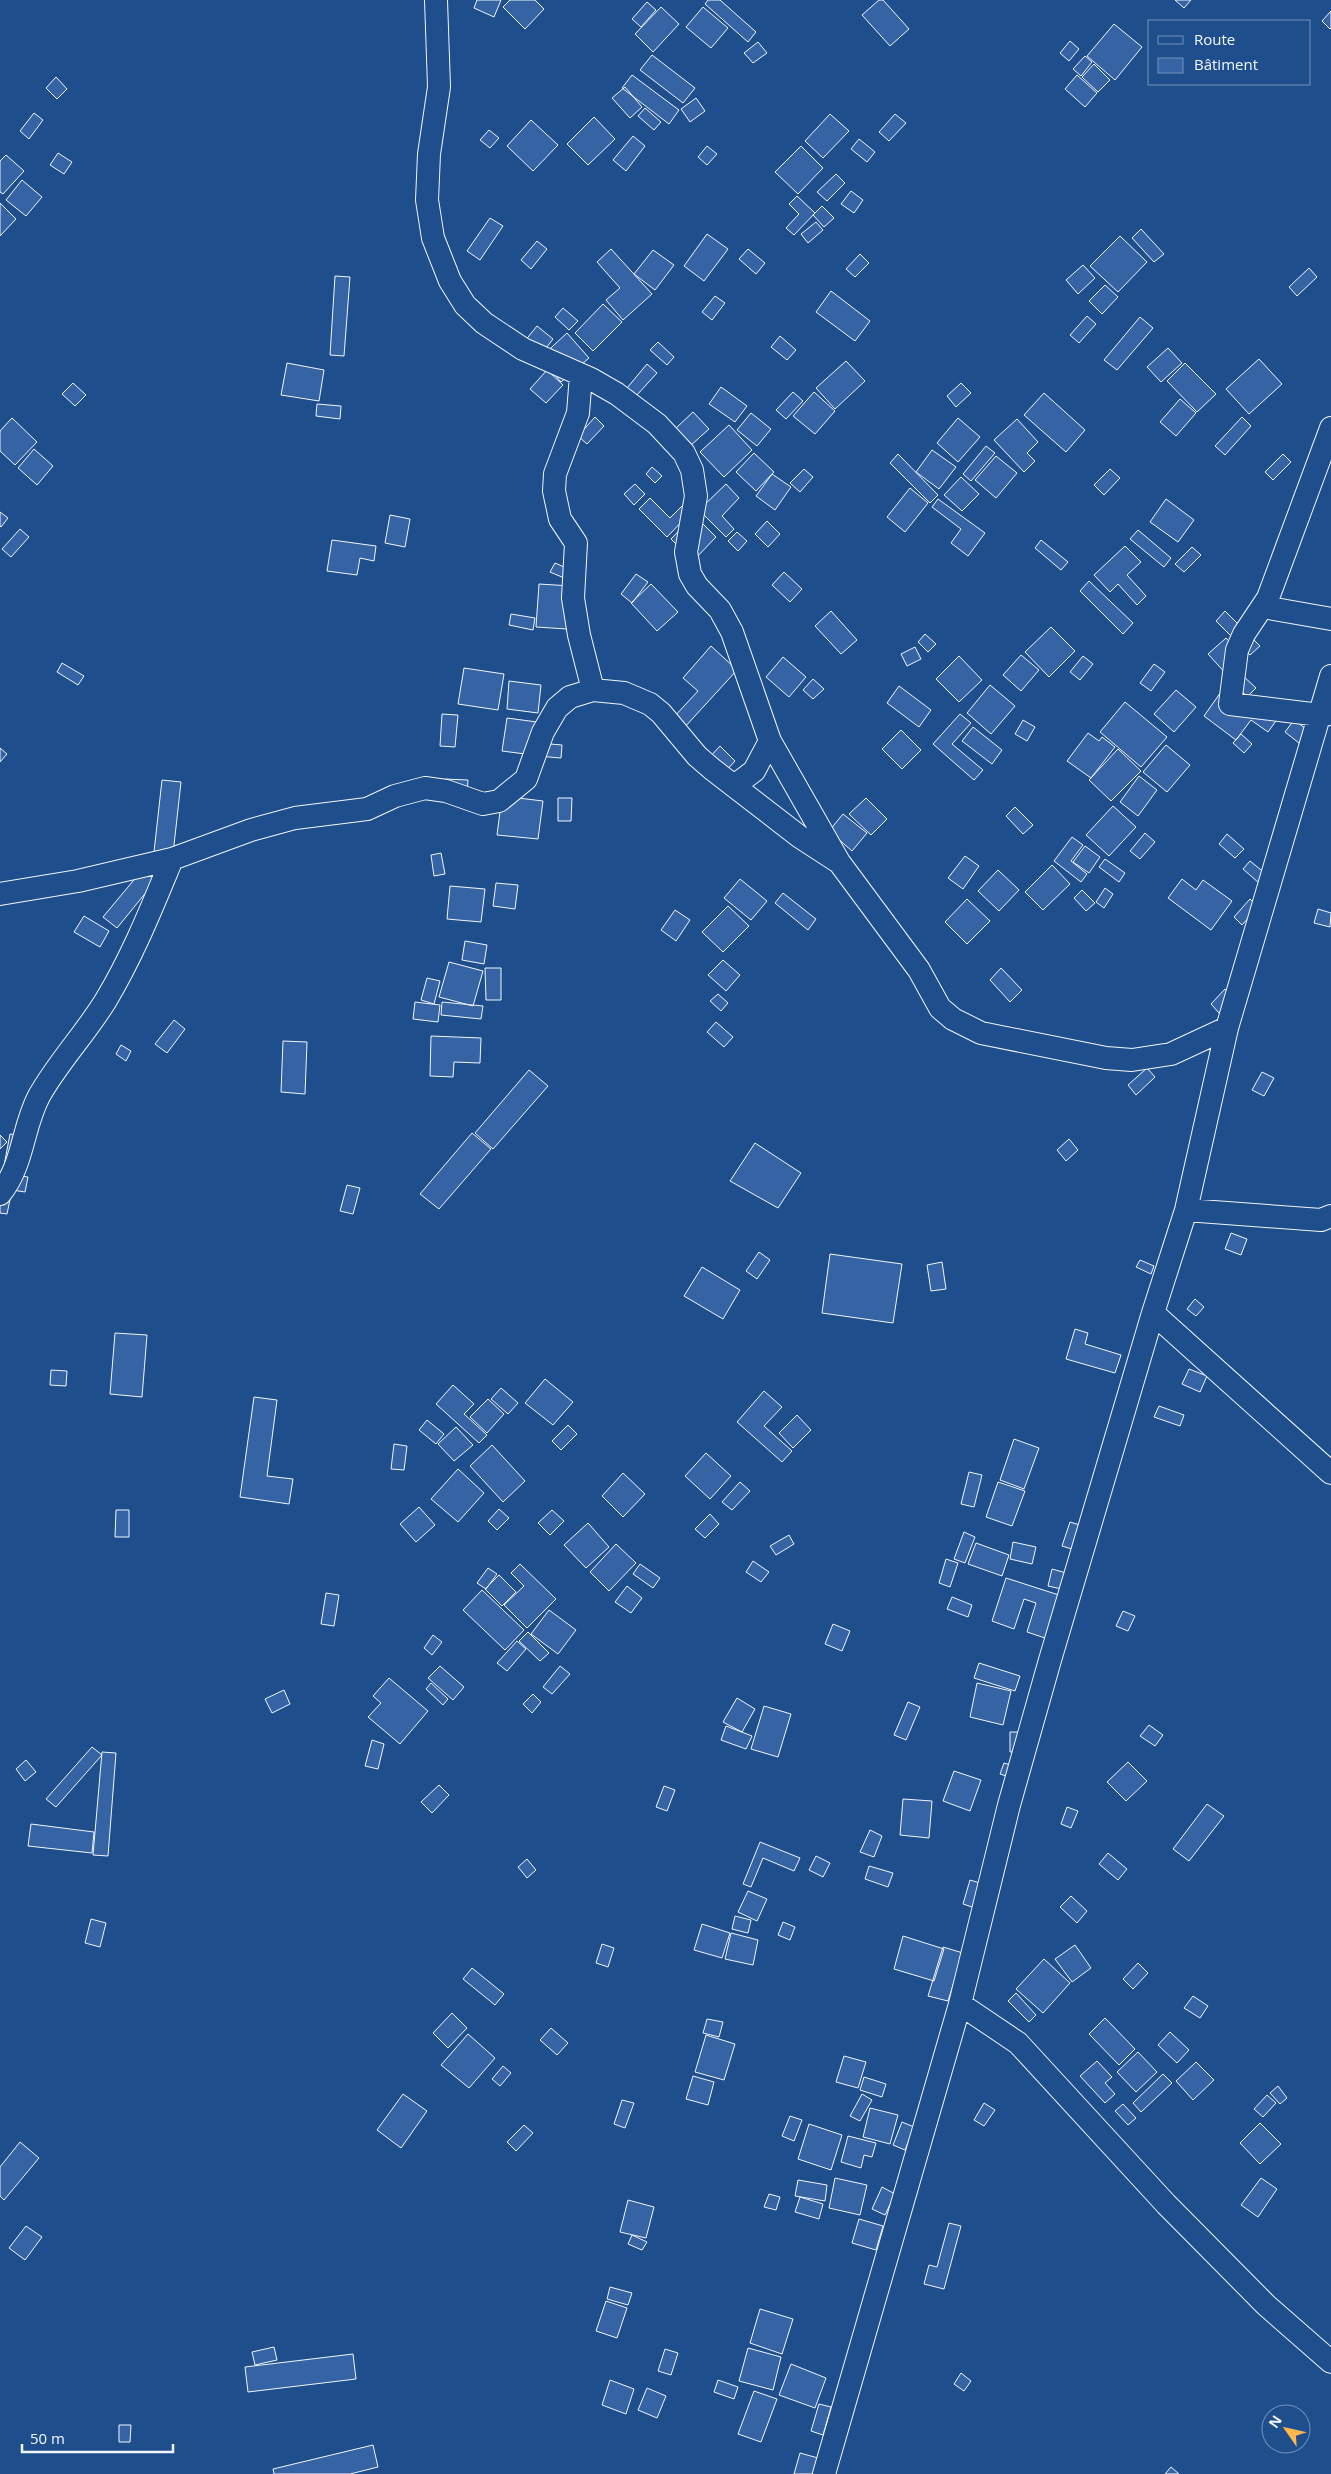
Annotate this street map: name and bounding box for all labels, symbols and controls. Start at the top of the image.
legend [1148,20,1311,85]
text: Route [1194,29,1235,49]
text: Bâtiment [1194,54,1258,74]
north arrow [1261,2404,1311,2454]
text: N [1264,2411,1286,2431]
scale bar [22,2422,174,2454]
text: 50 m [30,2428,65,2448]

